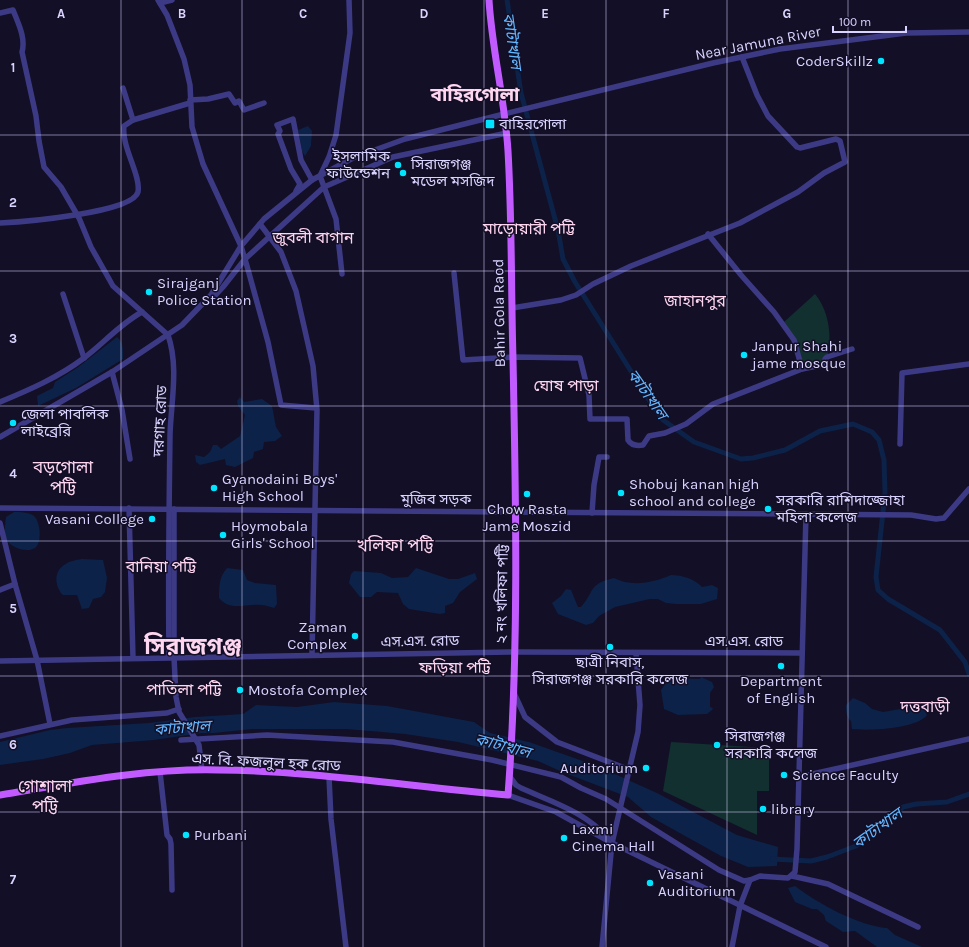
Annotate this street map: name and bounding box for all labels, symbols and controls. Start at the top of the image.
text: A [57,6,65,21]
text: B [178,6,186,21]
text: C [299,6,307,21]
text: D [420,6,429,21]
text: E [541,6,549,21]
text: F [662,6,670,21]
text: G [783,6,791,21]
scale bar [833,8,906,34]
water label: কাটাখাল [499,12,526,74]
text: 100 m [839,15,871,29]
street label: Near Jamuna River [694,22,823,64]
place label: CoderSkillz [796,52,873,70]
marker: CoderSkillz [876,56,886,66]
text: 1 [11,60,15,75]
district label: বাহিরগোলা [430,84,520,106]
place label: বাহিরগোলা [498,115,567,133]
marker: বাহিরগোলা [484,118,496,130]
place label: ইসলামিক ফাউন্ডেশন [325,147,391,182]
place label: সিরাজগঞ্জ মডেল মসজিদ [410,155,495,190]
marker: ইসলামিক ফাউন্ডেশন [393,160,403,170]
marker: সিরাজগঞ্জ মডেল মসজিদ [398,168,408,178]
text: 2 [9,195,17,210]
district label: মাড়োয়ারী পট্টি [482,219,576,238]
district label: জুবলী বাগান [271,228,354,247]
street label: Bahir Gola Raod [489,259,509,367]
place label: Sirajganj Police Station [157,274,252,309]
marker: Sirajganj Police Station [144,287,154,297]
district label: জাহানপুর [663,291,726,310]
text: 3 [9,331,17,346]
place label: Janpur Shahi jame mosque [750,337,846,372]
marker: Janpur Shahi jame mosque [739,350,749,360]
water label: কাটাখাল [624,366,674,426]
district label: ঘোষ পাড়া [533,376,599,395]
street label: দরগাহ রোড [149,385,171,458]
place label: জেলা পাবলিক লাইব্রেরি [20,405,109,440]
marker: জেলা পাবলিক লাইব্রেরি [8,418,18,428]
district label: বড়গোলা পট্টি [32,457,94,497]
text: 4 [9,466,17,481]
place label: Gyanodaini Boys' High School [222,470,337,505]
place label: Shobuj kanan high school and college [629,475,759,510]
marker: Gyanodaini Boys' High School [209,483,219,493]
marker: Shobuj kanan high school and college [616,488,626,498]
marker: Chow Rasta Jame Moszid [522,489,532,499]
street label: মুজিব সড়ক [400,490,472,508]
place label: সরকারি রাশিদাজ্জোহা মহিলা কলেজ [775,491,906,526]
place label: Chow Rasta Jame Moszid [483,500,571,535]
marker: সরকারি রাশিদাজ্জোহা মহিলা কলেজ [763,504,773,514]
place label: Vasani College [45,510,144,528]
marker: Vasani College [147,514,157,524]
place label: Hoymobala Girls' School [231,517,315,552]
marker: Hoymobala Girls' School [218,530,228,540]
district label: খলিফা পট্টি [356,535,434,555]
street label: ২ নং খলিফা পট্টি [492,543,512,644]
district label: বানিয়া পট্টি [125,557,197,576]
text: 5 [9,601,17,616]
place label: Zaman Complex [287,618,347,653]
marker: Zaman Complex [350,631,360,641]
street label: এস.এস. রোড [381,631,460,651]
district label: সিরাজগঞ্জ [143,632,242,660]
street label: এস.এস. রোড [705,632,784,650]
marker: ছাত্রী নিবাস, সিরাজগঞ্জ সরকারি কলেজ [605,642,615,652]
place label: ছাত্রী নিবাস, সিরাজগঞ্জ সরকারি কলেজ [531,653,689,688]
district label: ফড়িয়া পট্টি [418,658,492,677]
marker: Department of English [776,661,786,671]
place label: Department of English [740,672,822,707]
district label: পাতিলা পট্টি [146,680,223,699]
place label: Mostofa Complex [248,681,368,699]
marker: Mostofa Complex [235,685,245,695]
district label: দত্তবাড়ী [899,697,951,716]
water label: কাটাখাল [153,716,214,739]
place label: সিরাজগঞ্জ সরকারি কলেজ [724,727,818,762]
water label: কাটাখাল [473,729,536,763]
text: 6 [9,737,17,752]
marker: সিরাজগঞ্জ সরকারি কলেজ [712,740,722,750]
street label: এস. বি. ফজলুল হক রোড [191,749,341,775]
place label: Auditorium [560,759,638,777]
marker: Auditorium [641,763,651,773]
place label: Science Faculty [792,766,898,784]
marker: Science Faculty [779,770,789,780]
district label: গোশালা পট্টি [18,776,72,816]
place label: library [771,800,815,818]
water label: কাটাখাল [849,802,908,853]
marker: library [758,804,768,814]
place label: Laxmi Cinema Hall [572,820,655,855]
place label: Purbani [194,826,247,844]
marker: Purbani [181,830,191,840]
marker: Laxmi Cinema Hall [559,833,569,843]
place label: Vasani Auditorium [658,865,736,900]
text: 7 [10,872,17,887]
marker: Vasani Auditorium [645,878,655,888]

